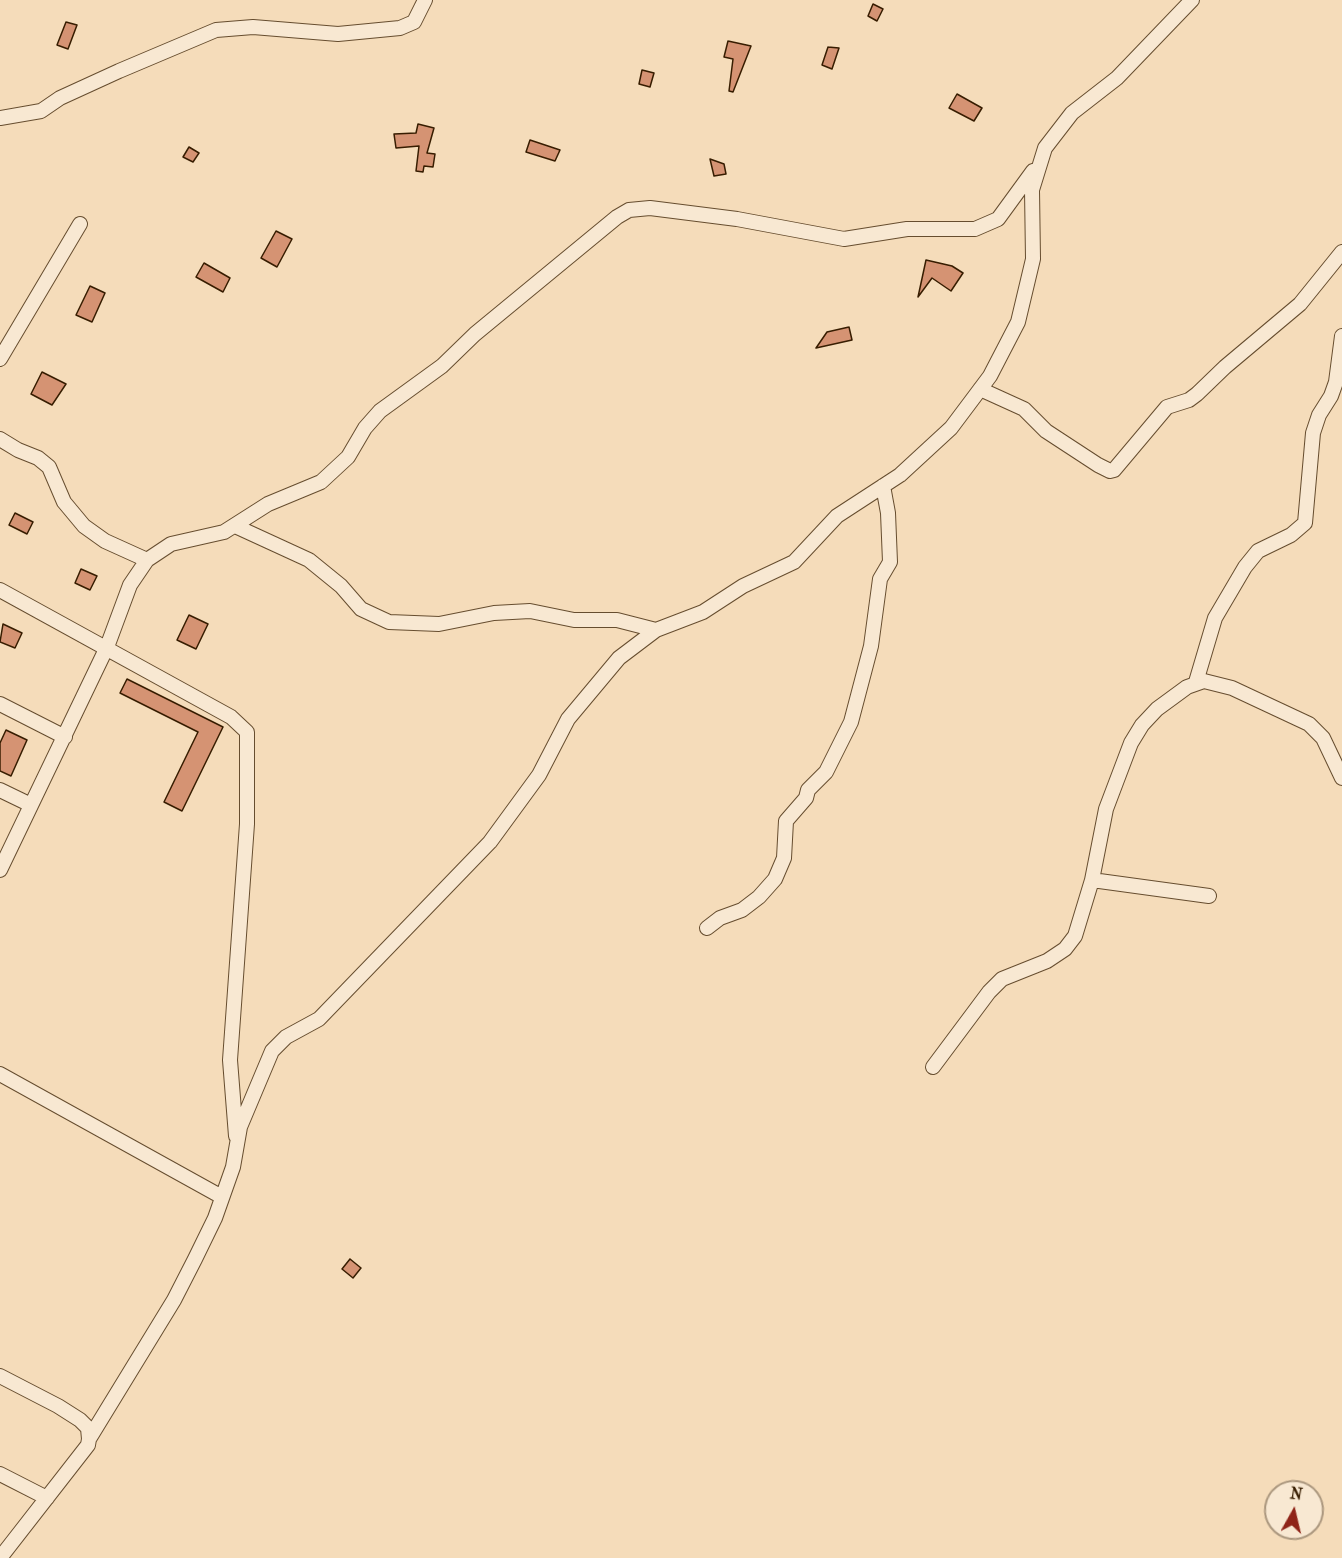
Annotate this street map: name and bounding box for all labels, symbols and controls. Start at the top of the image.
north arrow [1264,1480,1324,1540]
text: N [1289,1483,1304,1504]

